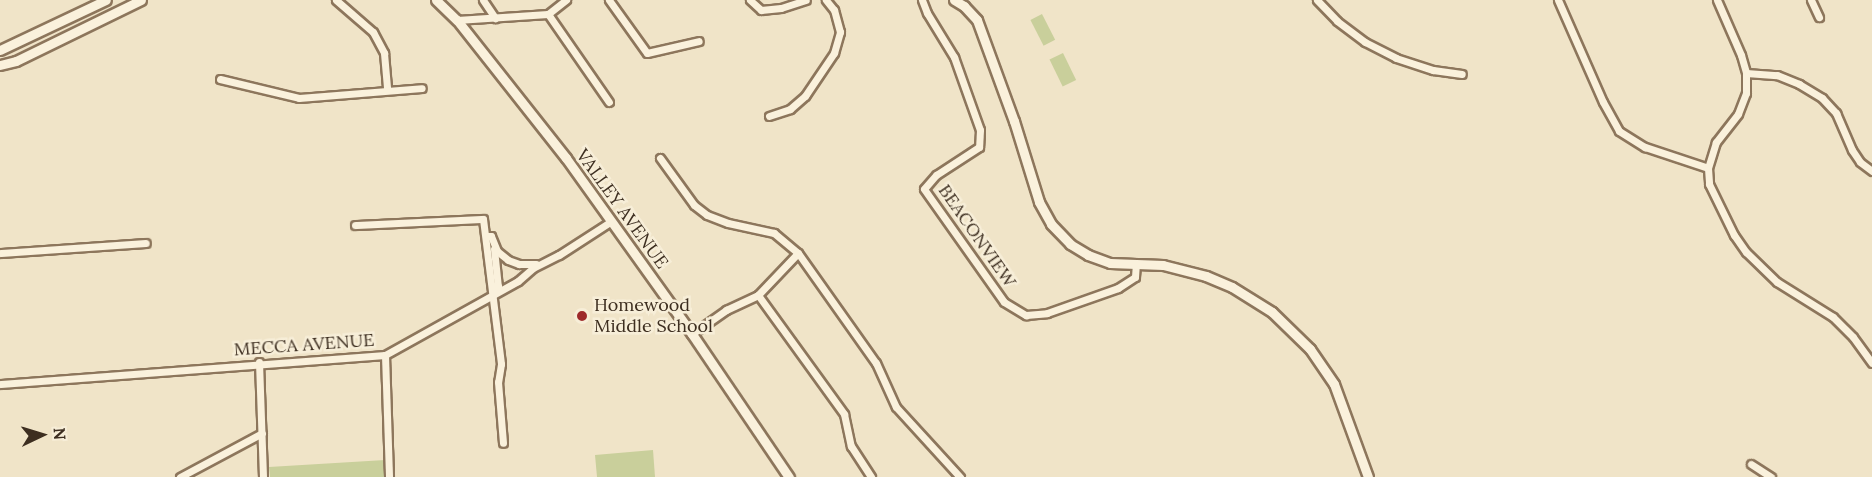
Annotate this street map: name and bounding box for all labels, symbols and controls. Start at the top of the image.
street label: VALLEY AVENUE [571,145,673,273]
street label: BEACONVIEW [934,180,1020,292]
place label: Homewood Middle School [594,295,713,338]
marker: Homewood Middle School [575,309,589,323]
street label: MECCA AVENUE [233,329,375,361]
north arrow [12,405,72,465]
text: N [50,427,70,441]

